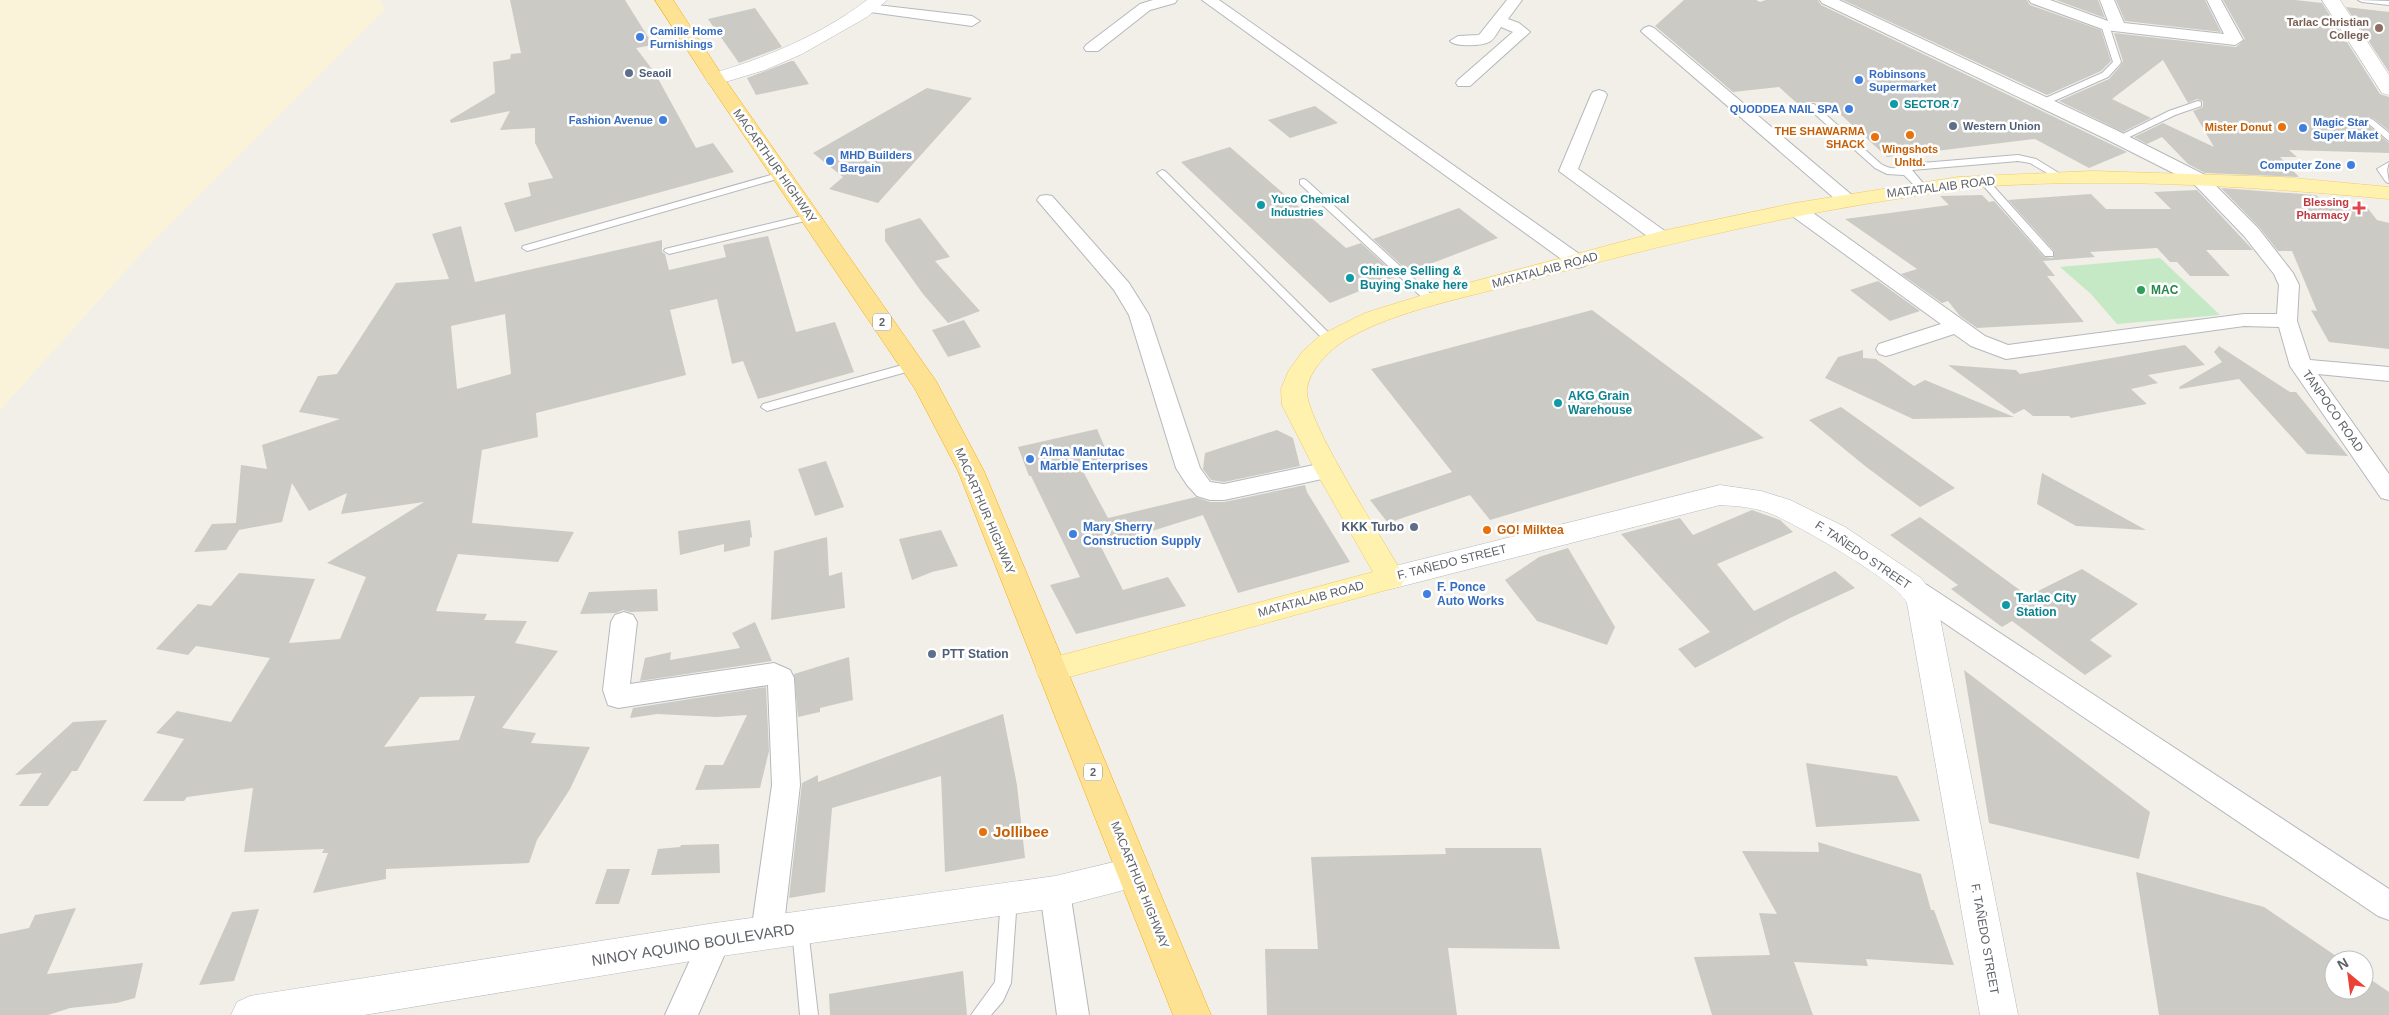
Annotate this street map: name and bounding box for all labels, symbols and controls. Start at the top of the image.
place label: Tarlac Christian College [2287,16,2369,41]
marker: Tarlac Christian College [2373,22,2385,34]
place label: Camille Home Furnishings [650,25,723,50]
marker: Camille Home Furnishings [634,31,646,43]
marker: Seaoil [623,67,635,79]
place label: Seaoil [639,67,671,79]
place label: Robinsons Supermarket [1869,68,1937,93]
marker: Robinsons Supermarket [1853,74,1865,86]
marker: SECTOR 7 [1888,98,1900,110]
place label: SECTOR 7 [1904,98,1959,110]
place label: QUODDEA NAIL SPA [1730,103,1839,115]
marker: QUODDEA NAIL SPA [1843,103,1855,115]
street label: MACARTHUR HIGHWAY [730,106,820,226]
place label: Fashion Avenue [569,114,653,126]
marker: Fashion Avenue [657,114,669,126]
place label: Magic Star Super Maket [2313,116,2379,141]
marker: Western Union [1947,120,1959,132]
place label: Western Union [1963,120,2041,132]
place label: Mister Donut [2205,121,2272,133]
marker: Mister Donut [2276,121,2288,133]
marker: Magic Star Super Maket [2297,122,2309,134]
place label: THE SHAWARMA SHACK [1775,125,1865,150]
marker: Wingshots Unltd. [1904,129,1916,141]
marker: THE SHAWARMA SHACK [1869,131,1881,143]
place label: Wingshots Unltd. [1882,143,1938,168]
place label: MHD Builders Bargain [840,149,912,174]
marker: MHD Builders Bargain [824,155,836,167]
place label: Computer Zone [2260,159,2341,171]
marker: Computer Zone [2345,159,2357,171]
street label: MATATALAIB ROAD [1886,173,1996,201]
place label: Yuco Chemical Industries [1271,193,1349,218]
place label: Blessing Pharmacy [2296,196,2350,221]
marker: Yuco Chemical Industries [1255,199,1267,211]
marker: Blessing Pharmacy [2353,202,2365,214]
street label: MATATALAIB ROAD [1490,249,1600,291]
place label: Chinese Selling & Buying Snake here [1360,264,1468,292]
marker: Chinese Selling & Buying Snake here [1344,272,1356,284]
place label: MAC [2151,283,2179,297]
marker: MAC [2135,284,2147,296]
road number: 2 [873,314,891,331]
street label: TANPOCO ROAD [2300,367,2367,455]
place label: AKG Grain Warehouse [1568,389,1633,417]
marker: AKG Grain Warehouse [1552,397,1564,409]
place label: Alma Manlutac Marble Enterprises [1040,445,1148,473]
street label: MACARTHUR HIGHWAY [952,446,1018,576]
marker: Alma Manlutac Marble Enterprises [1024,453,1036,465]
street label: F. TAÑEDO STREET [1813,518,1914,593]
place label: Mary Sherry Construction Supply [1083,520,1201,548]
place label: KKK Turbo [1342,520,1404,534]
marker: KKK Turbo [1408,521,1420,533]
place label: GO! Milktea [1497,523,1564,537]
marker: GO! Milktea [1481,524,1493,536]
marker: Mary Sherry Construction Supply [1067,528,1079,540]
street label: F. TAÑEDO STREET [1396,541,1509,582]
street label: MATATALAIB ROAD [1256,578,1366,620]
place label: F. Ponce Auto Works [1437,580,1504,608]
marker: F. Ponce Auto Works [1421,588,1433,600]
place label: Tarlac City Station [2016,591,2077,619]
marker: Tarlac City Station [2000,599,2012,611]
place label: PTT Station [942,647,1009,661]
marker: PTT Station [926,648,938,660]
road number: 2 [1084,764,1102,780]
street label: MACARTHUR HIGHWAY [1108,819,1172,951]
place label: Jollibee [993,823,1049,840]
marker: Jollibee [977,826,989,838]
street label: F. TAÑEDO STREET [1968,883,2002,996]
street label: NINOY AQUINO BOULEVARD [590,920,796,969]
north arrow [2324,950,2374,1000]
text: N [2334,954,2351,973]

